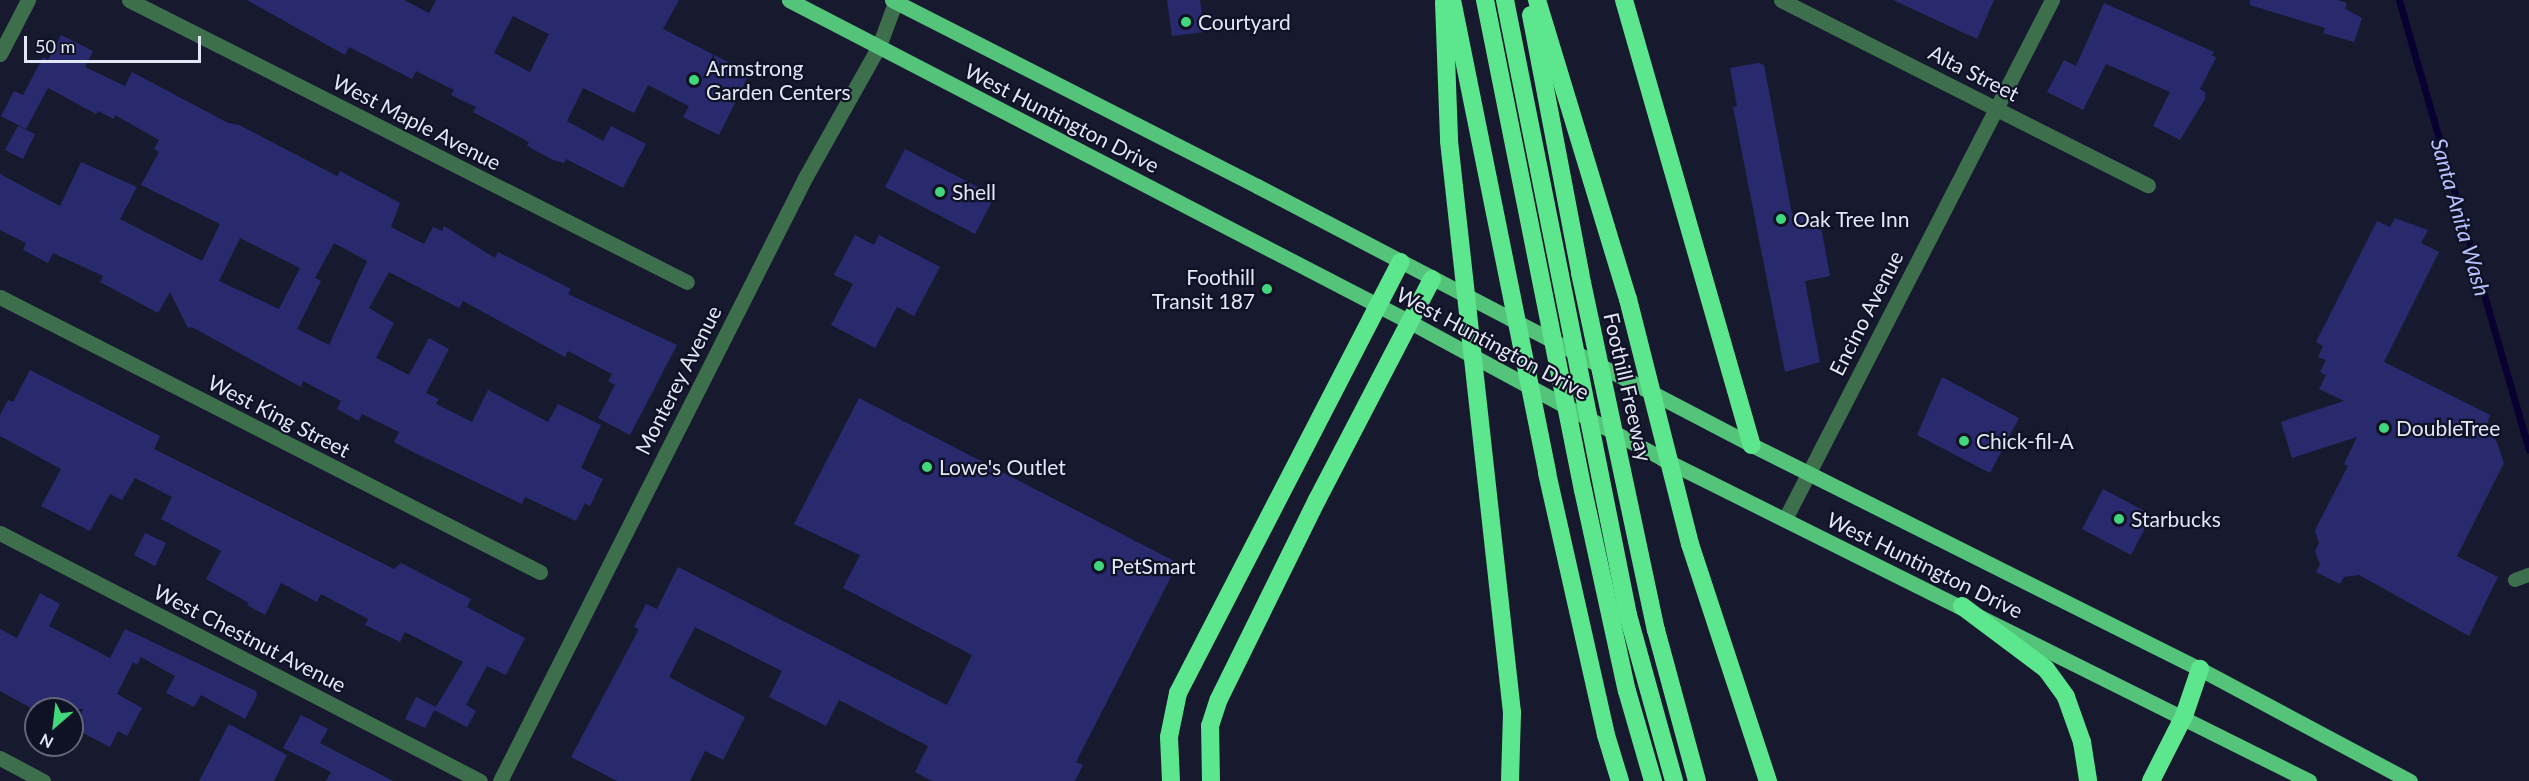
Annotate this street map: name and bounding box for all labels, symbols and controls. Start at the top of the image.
place label: Courtyard [1198,9,1291,35]
marker: Courtyard [1179,15,1193,29]
scale bar [27,24,204,62]
text: 50 m [35,35,75,57]
street label: Alta Street [1925,40,2023,106]
place label: Armstrong Garden Centers [706,55,851,105]
street label: West Huntington Drive [961,58,1163,178]
street label: West Maple Avenue [328,69,506,175]
marker: Armstrong Garden Centers [687,73,701,87]
water label: Santa Anita Wash [2426,135,2496,299]
place label: Shell [952,179,996,205]
marker: Shell [933,185,947,199]
place label: Oak Tree Inn [1793,206,1910,232]
marker: Oak Tree Inn [1774,212,1788,226]
street label: Encino Avenue [1824,246,1908,380]
place label: Foothill Transit 187 [1152,264,1255,314]
street label: West Huntington Drive [1392,281,1594,405]
marker: Foothill Transit 187 [1260,282,1274,296]
street label: Monterey Avenue [629,301,727,459]
street label: Foothill Freeway [1599,310,1657,464]
street label: West King Street [204,369,354,463]
place label: DoubleTree [2396,415,2500,441]
marker: DoubleTree [2377,421,2391,435]
place label: Chick-fil-A [1976,428,2074,454]
marker: Chick-fil-A [1957,434,1971,448]
place label: Lowe's Outlet [939,454,1066,480]
marker: Lowe's Outlet [920,460,934,474]
place label: Starbucks [2131,506,2221,532]
street label: West Huntington Drive [1823,507,2027,623]
marker: Starbucks [2112,512,2126,526]
place label: PetSmart [1111,553,1196,579]
marker: PetSmart [1092,559,1106,573]
street label: West Chestnut Avenue [149,578,351,698]
north arrow [24,697,84,757]
text: N [36,730,56,753]

